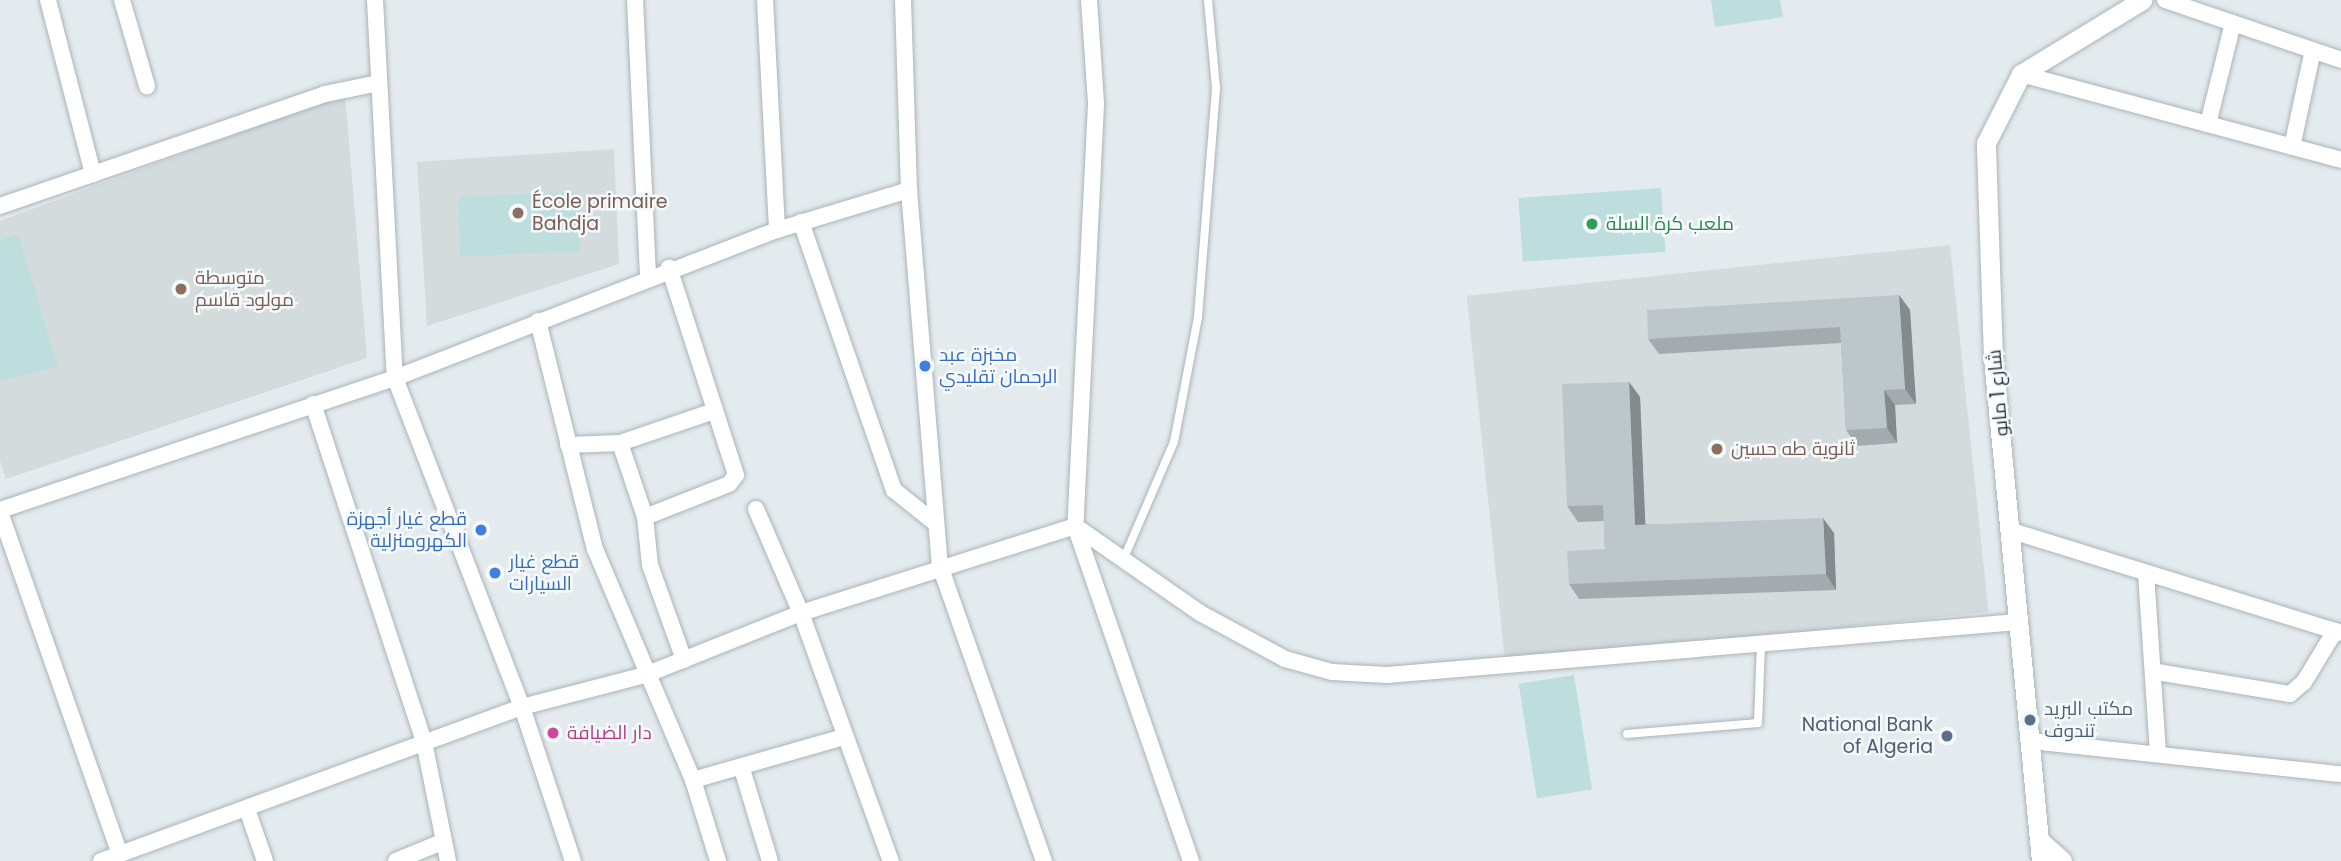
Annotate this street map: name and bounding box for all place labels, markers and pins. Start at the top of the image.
place label: École primaire Bahdja [532,191,668,235]
marker: École primaire Bahdja [510,205,526,221]
place label: ملعب كرة السلة [1606,213,1734,235]
marker: ملعب كرة السلة [1584,216,1600,232]
place label: متوسطة مولود قاسم [195,267,294,311]
marker: متوسطة مولود قاسم [173,281,189,297]
place label: مخبزة عبد الرحمان تقليدي [939,344,1058,388]
marker: مخبزة عبد الرحمان تقليدي [917,358,933,374]
place label: ثانوية طه حسين [1731,438,1855,460]
marker: ثانوية طه حسين [1709,441,1725,457]
place label: قطع غيار أجهزة الكهرومنزلية [347,508,467,552]
marker: قطع غيار أجهزة الكهرومنزلية [473,522,489,538]
place label: قطع غيار السيارات [509,551,579,595]
marker: قطع غيار السيارات [487,565,503,581]
place label: مكتب البريد تندوف [2044,698,2133,742]
marker: مكتب البريد تندوف [2022,712,2038,728]
place label: National Bank of Algeria [1802,714,1933,758]
place label: دار الضيافة [567,722,652,744]
marker: دار الضيافة [545,725,561,741]
marker: National Bank of Algeria [1939,728,1955,744]

